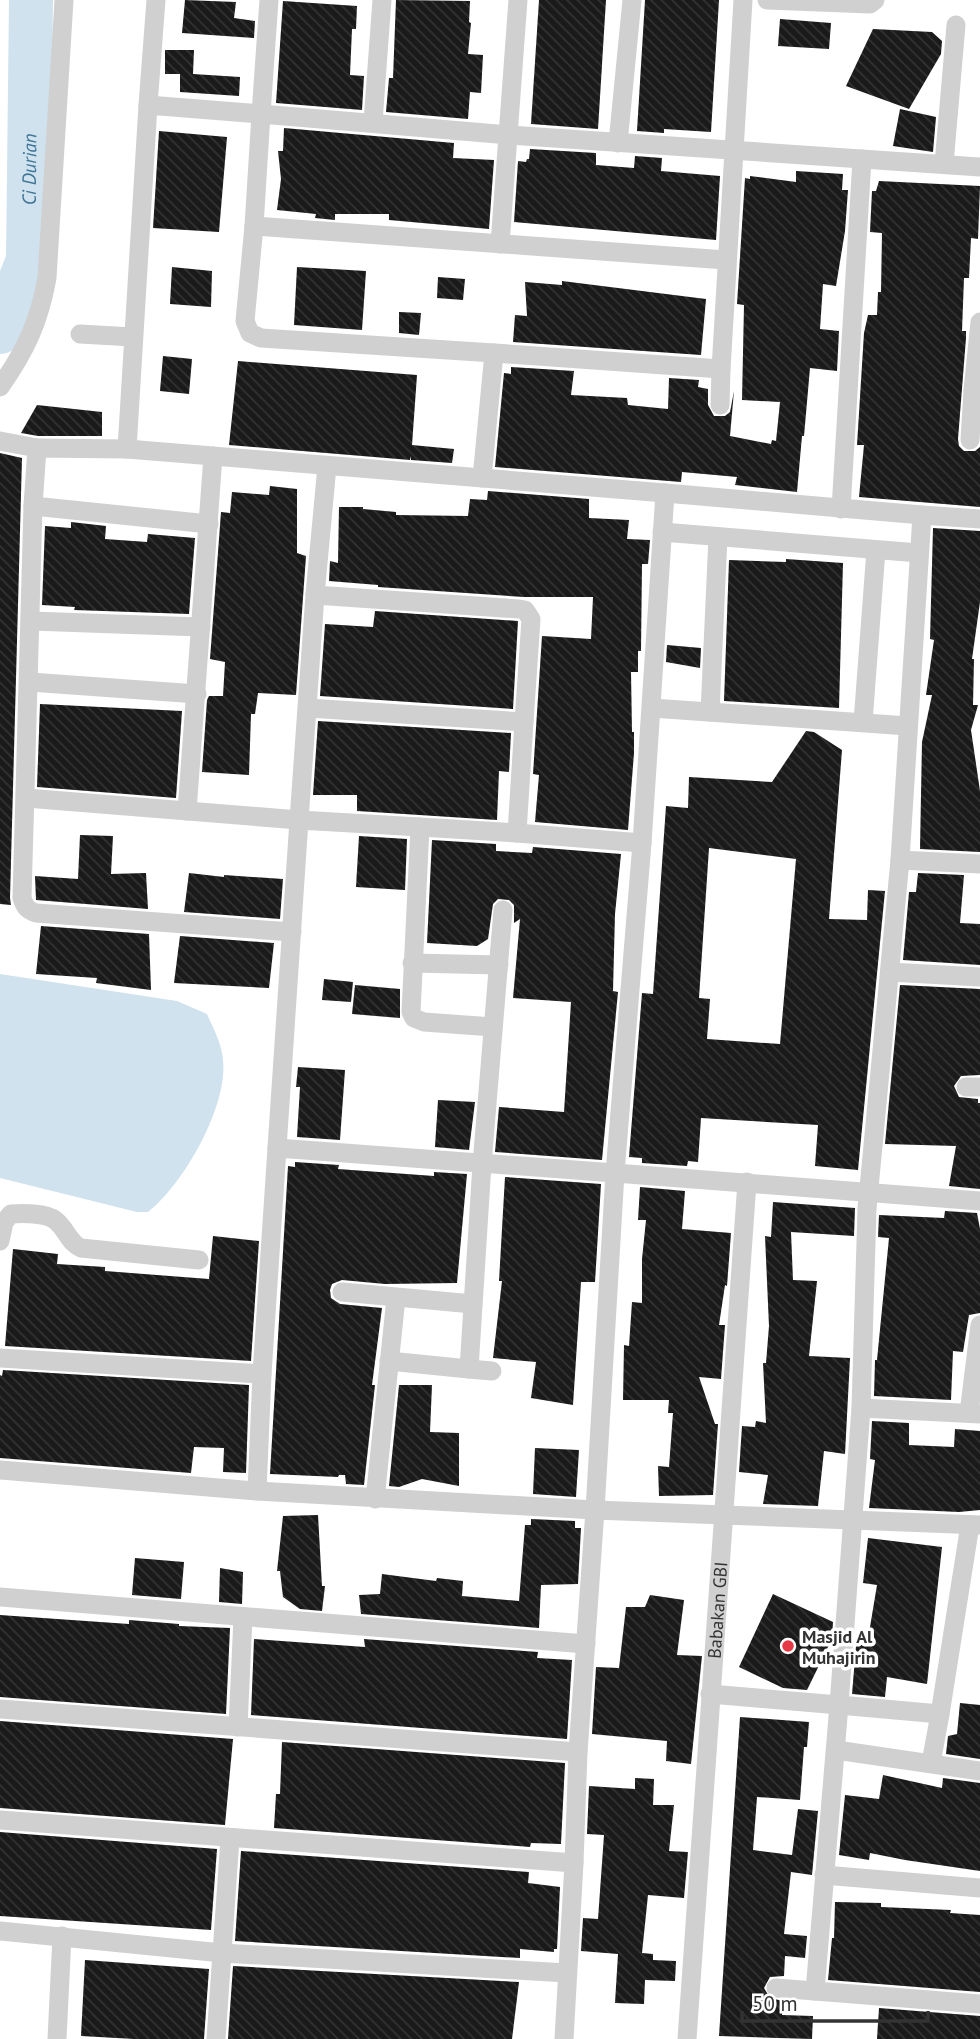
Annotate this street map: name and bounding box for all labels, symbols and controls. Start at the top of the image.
water label: Ci Durian [17,133,41,205]
street label: Babakan GBI [702,1561,732,1659]
place label: Masjid Al Muhajirin [802,1625,875,1669]
marker: Masjid Al Muhajirin [780,1638,796,1654]
scale bar [742,1980,928,2024]
text: 50 m [752,1990,798,2017]

